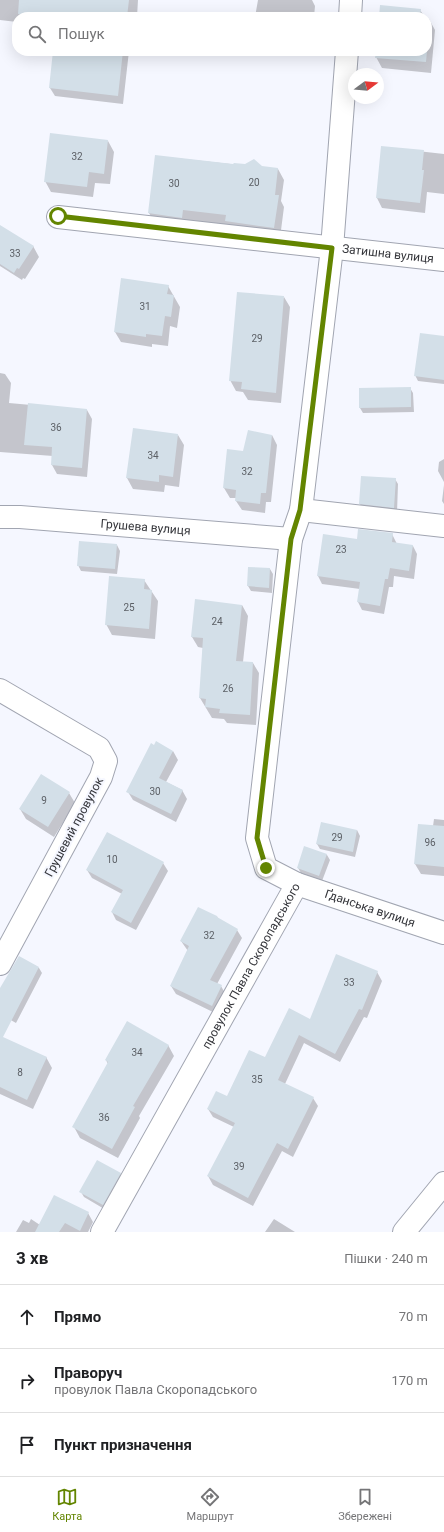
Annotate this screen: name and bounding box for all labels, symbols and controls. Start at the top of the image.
search box [12,12,432,56]
icon: search [26,23,48,45]
text: Пошук [58,25,105,43]
north arrow [348,68,384,104]
house number: 32 [71,151,83,162]
house number: 20 [248,177,260,188]
house number: 30 [168,178,180,189]
route start [49,207,67,225]
street label: Затишна вулиця [341,242,435,266]
house number: 33 [9,248,21,259]
house number: 31 [139,301,151,312]
house number: 29 [251,333,263,344]
house number: 36 [50,422,62,433]
house number: 34 [147,450,159,461]
house number: 32 [241,466,253,477]
street label: Грушева вулиця [100,517,191,538]
house number: 23 [335,544,347,555]
house number: 25 [123,602,135,613]
house number: 24 [211,616,223,627]
house number: 26 [222,683,234,694]
street label: Грушевий провулок [42,774,106,879]
house number: 30 [149,786,161,797]
house number: 9 [41,795,47,806]
house number: 29 [331,832,343,843]
house number: 96 [424,837,436,848]
house number: 10 [106,854,118,865]
route end [257,859,275,877]
street label: провулок Павла Скоропадського [199,881,303,1051]
street label: Ґданська вулиця [323,886,417,930]
house number: 32 [203,930,215,941]
house number: 33 [343,977,355,988]
house number: 34 [131,1047,143,1058]
house number: 8 [17,1067,23,1078]
house number: 35 [251,1074,263,1085]
house number: 36 [98,1112,110,1123]
house number: 39 [233,1161,245,1172]
text: 3 хв [16,1248,48,1268]
text: Пішки · 240 m [344,1251,428,1266]
icon: ahead [16,1306,38,1328]
text: Прямо [54,1308,101,1326]
text: 70 m [399,1309,428,1324]
text: Праворуч [54,1364,122,1382]
icon: right [16,1370,38,1392]
text: 170 m [391,1373,428,1388]
text: провулок Павла Скоропадського [54,1382,257,1397]
icon: arrive [16,1434,38,1456]
text: Пункт призначення [54,1436,192,1454]
tab: Карта [52,1486,82,1523]
tab: Маршрут [187,1486,234,1523]
tab: Збережені [338,1486,392,1523]

